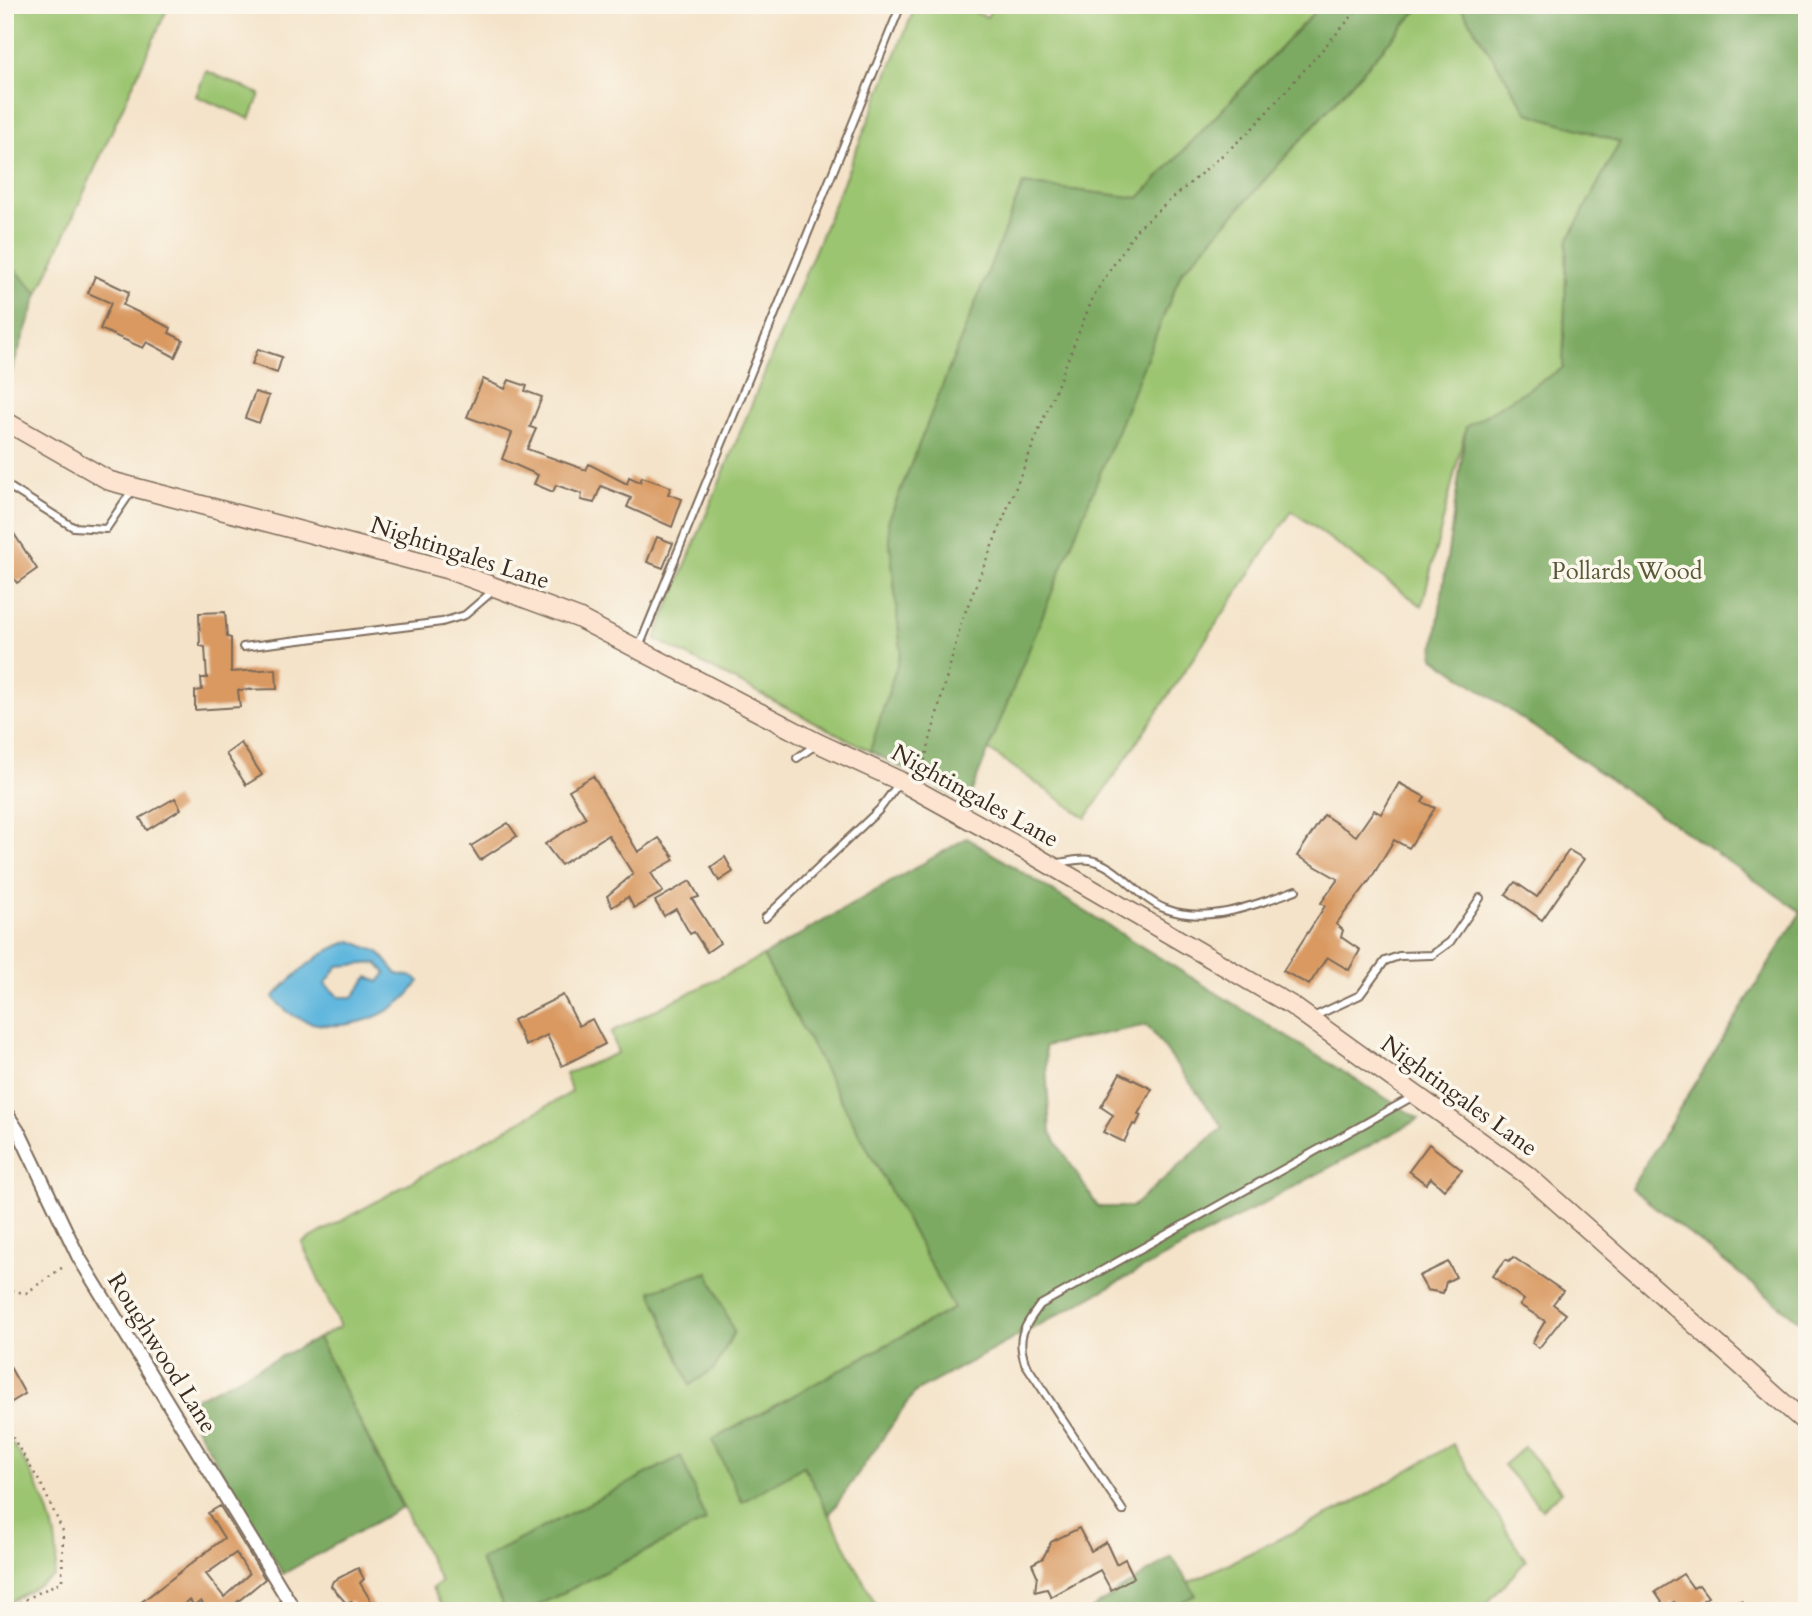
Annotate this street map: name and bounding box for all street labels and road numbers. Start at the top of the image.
street label: Nightingales Lane [366,508,554,598]
street label: Nightingales Lane [885,736,1065,856]
street label: Nightingales Lane [1374,1028,1544,1164]
street label: Roughwood Lane [99,1267,225,1439]

